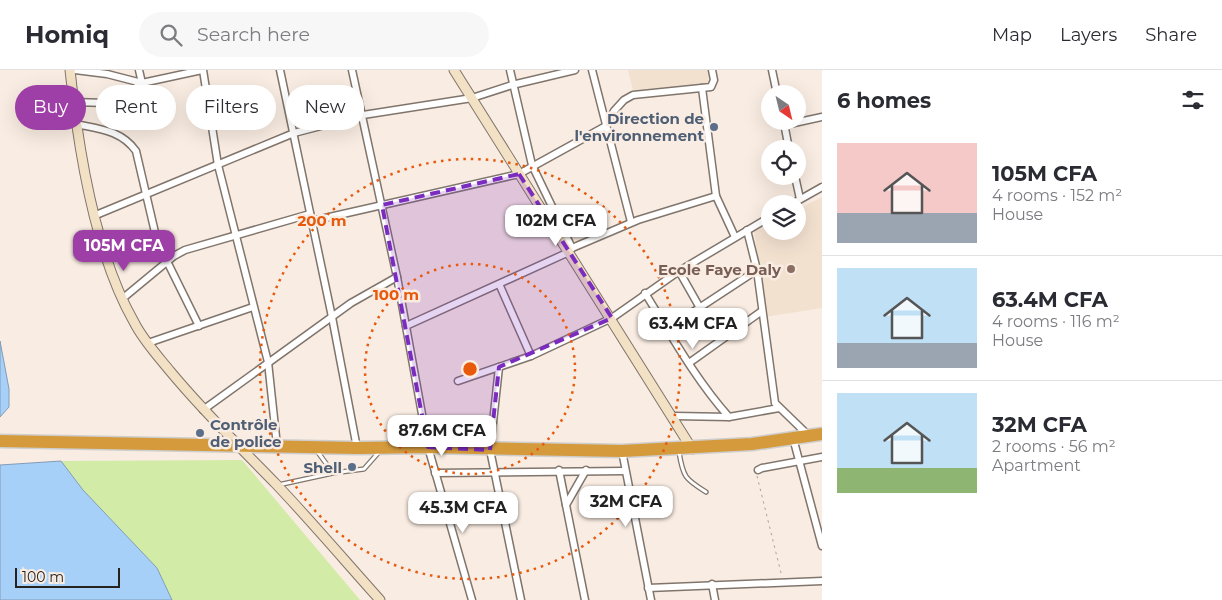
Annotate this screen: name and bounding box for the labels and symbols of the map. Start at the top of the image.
north arrow [761,85,806,130]
place label: Direction de l'environnement [575,109,704,145]
marker: Direction de l'environnement [708,121,720,133]
pin: 102M CFA [504,204,608,247]
text: 200 m [297,211,347,230]
pin: 105M CFA [72,230,176,272]
place label: Ecole Faye Daly [658,260,782,279]
marker: Ecole Faye Daly [785,263,797,275]
text: 100 m [373,285,419,304]
pin: 63.4M CFA [636,308,750,350]
centre of rings [461,360,479,378]
pin: 87.6M CFA [385,414,499,457]
place label: Contrôle de police [210,415,282,451]
marker: Contrôle de police [194,427,206,439]
place label: Shell [304,458,342,477]
marker: Shell [346,461,358,473]
pin: 32M CFA [580,486,672,528]
pin: 45.3M CFA [406,492,520,534]
scale bar [15,565,120,588]

